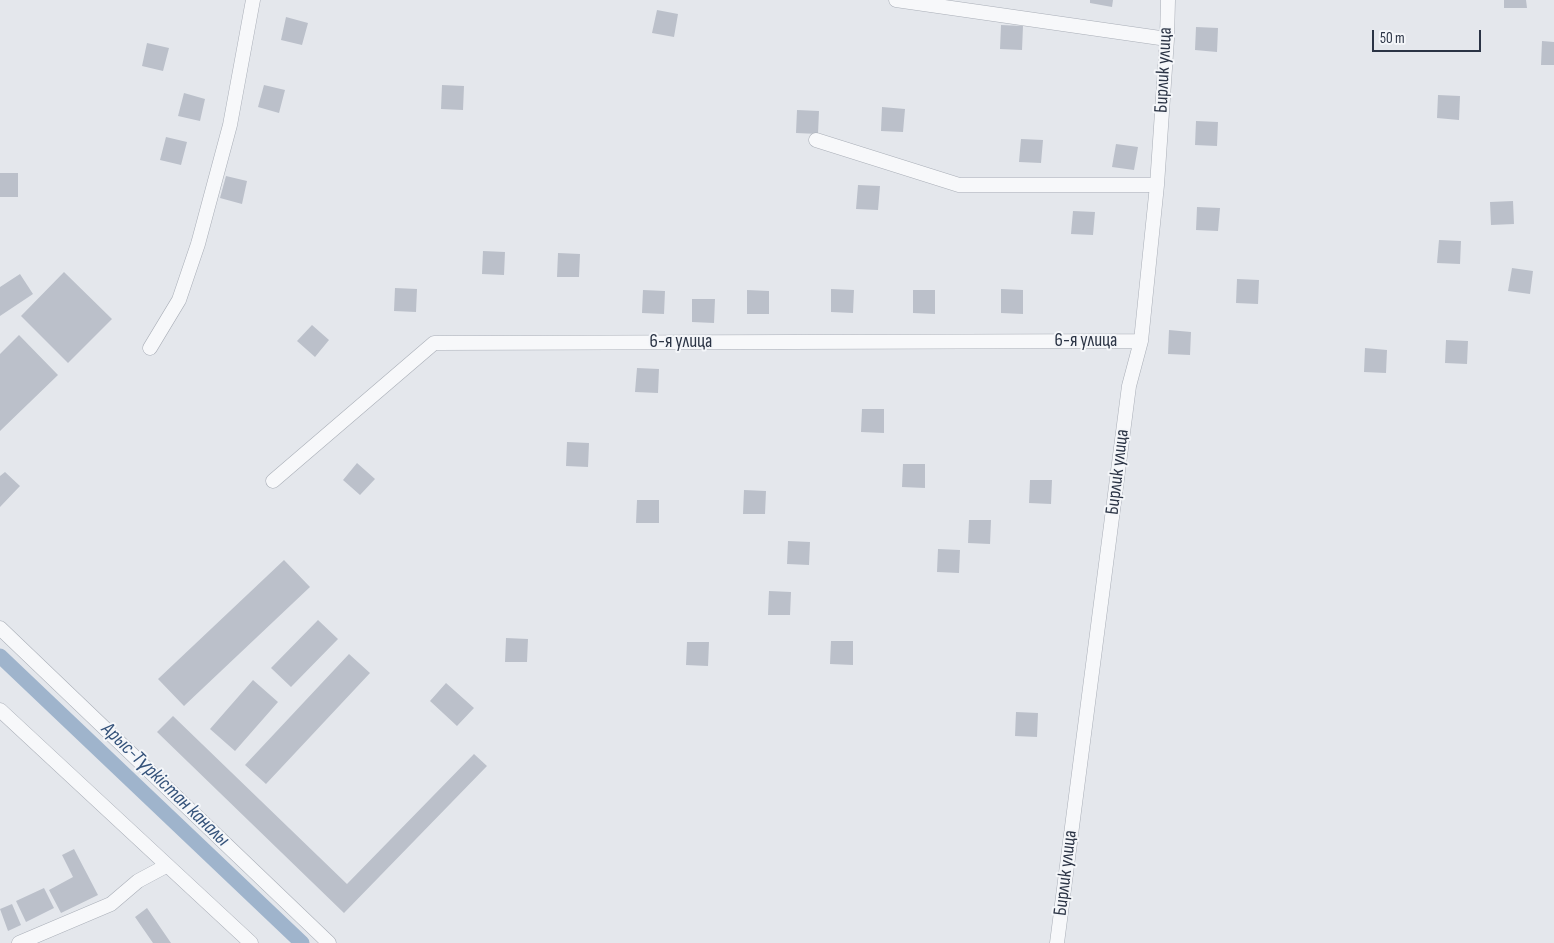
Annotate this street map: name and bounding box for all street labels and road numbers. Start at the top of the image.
street label: Бирлик улица [1150,26,1178,114]
street label: 6-я улица [1055,330,1117,352]
street label: 6-я улица [650,331,712,353]
street label: Бирлик улица [1101,428,1135,516]
street label: Бирлик улица [1049,829,1083,917]

